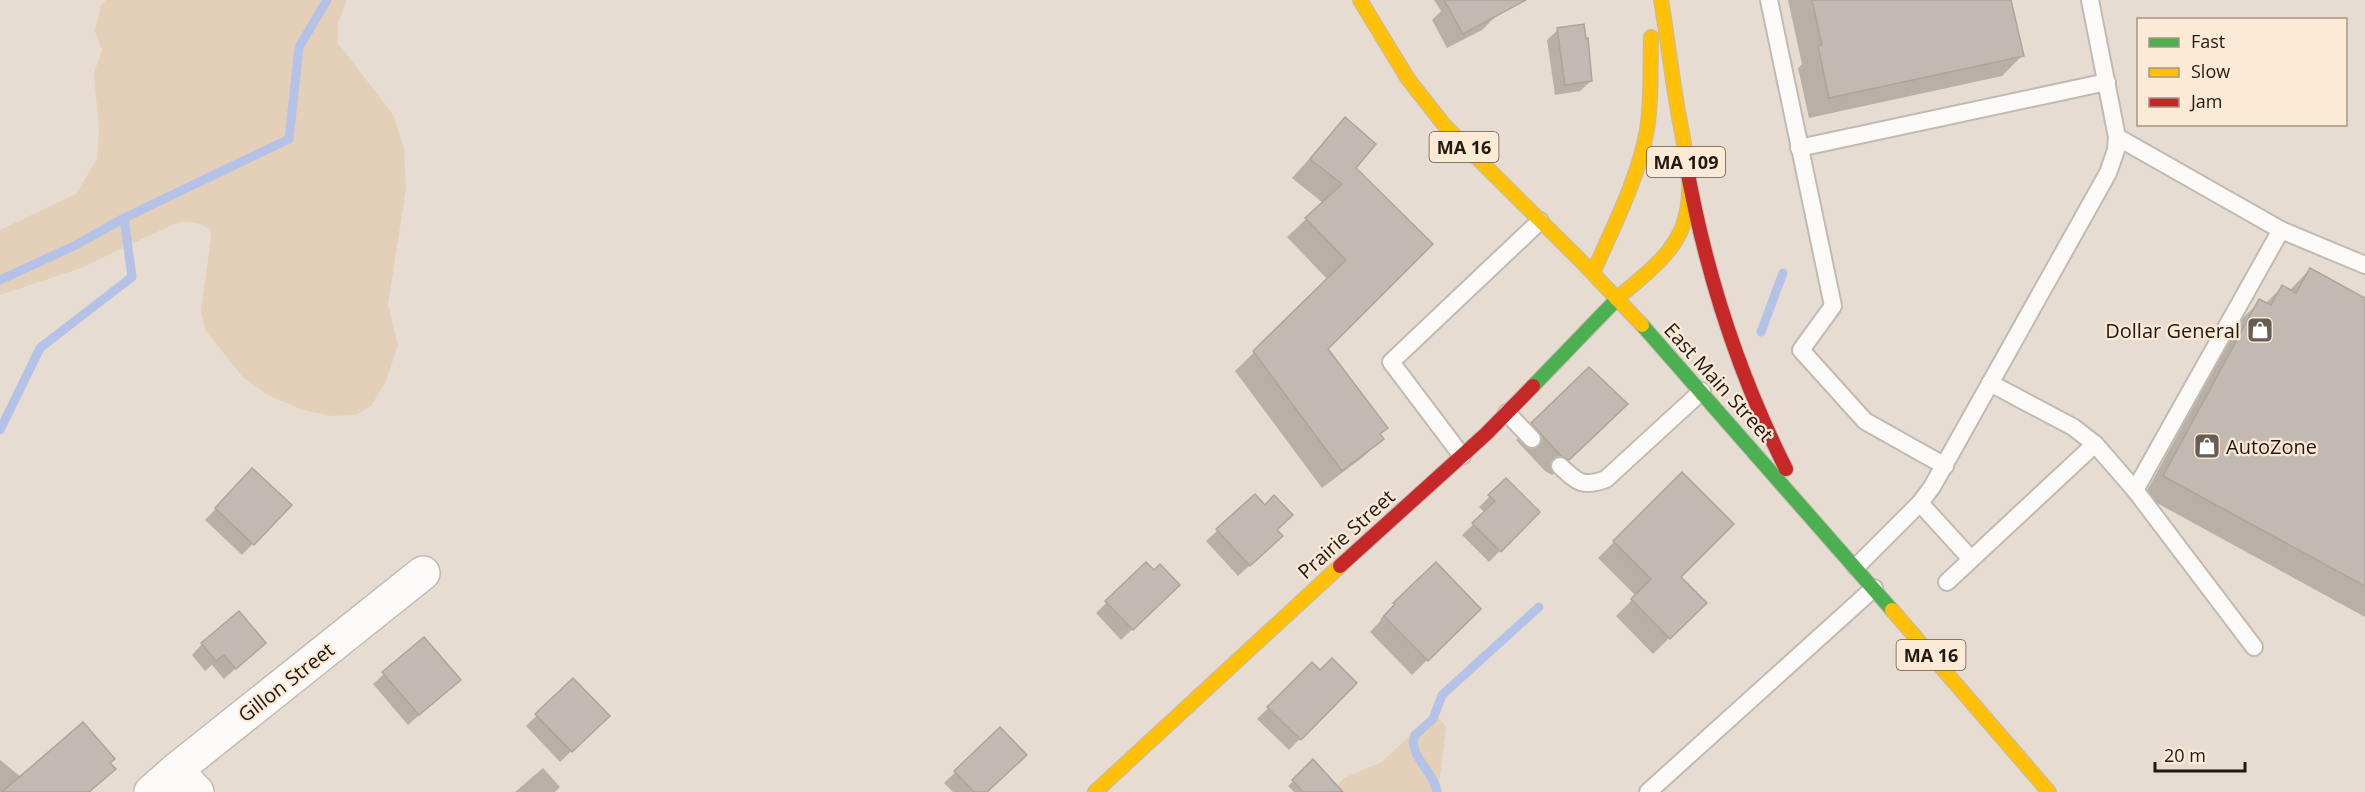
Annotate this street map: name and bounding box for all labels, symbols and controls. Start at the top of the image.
legend [2137,18,2347,126]
text: Fast [2191,29,2225,53]
text: Slow [2191,59,2230,83]
text: Jam [2189,89,2223,113]
road number: MA 16 [1430,132,1498,162]
road number: MA 109 [1647,147,1725,177]
shop icon: Dollar General [2245,315,2275,345]
street label: East Main Street [1658,317,1780,447]
place label: Dollar General [2105,317,2240,344]
shop icon: AutoZone [2192,431,2222,461]
place label: AutoZone [2226,433,2317,460]
street label: Prairie Street [1292,483,1400,585]
street label: Gillon Street [232,636,340,728]
road number: MA 16 [1896,640,1966,670]
scale bar [2155,735,2245,773]
text: 20 m [2164,743,2206,767]

